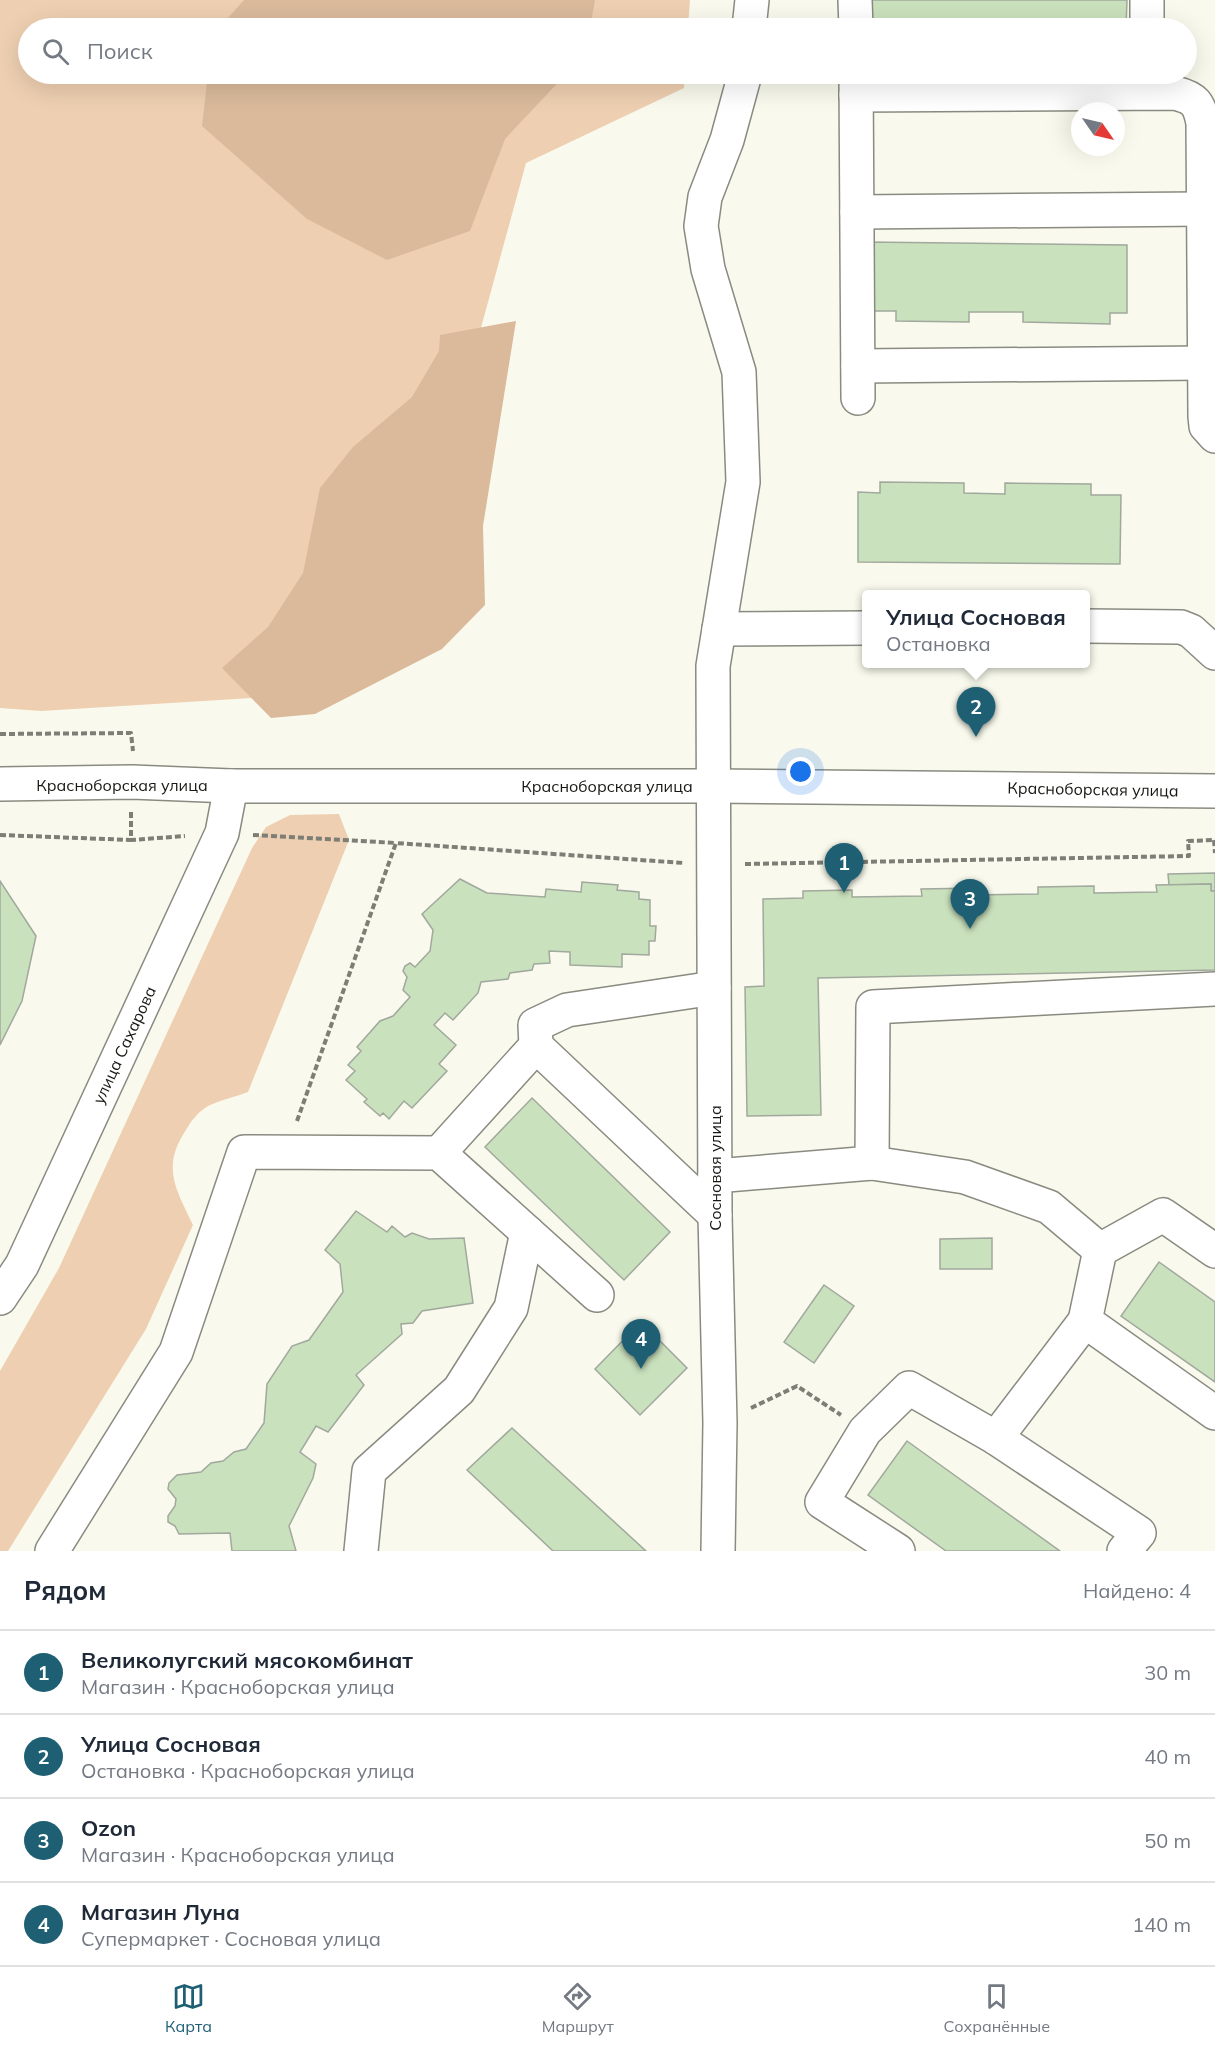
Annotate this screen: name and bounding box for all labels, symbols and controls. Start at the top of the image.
search box [18,18,1197,84]
icon: search [39,35,72,68]
text: Поиск [87,37,153,65]
north arrow [1071,102,1125,156]
popup [862,590,1090,668]
text: Улица Сосновая [886,603,1066,631]
text: Остановка [886,631,991,656]
pin: 2 [956,688,996,737]
your location [786,757,815,786]
street label: Красноборская улица [36,775,208,795]
street label: Красноборская улица [521,776,693,796]
street label: Красноборская улица [1007,778,1179,800]
pin: 1 [824,844,864,893]
pin: 3 [950,880,990,929]
street label: улица Сахарова [88,983,160,1107]
street label: Сосновая улица [705,1105,725,1231]
pin: 4 [622,1320,660,1369]
text: Рядом [24,1574,107,1607]
text: Найдено: 4 [1083,1578,1191,1603]
text: Великолугский мясокомбинат [81,1646,413,1674]
text: 1 [38,1660,50,1685]
text: 30 m [1144,1660,1191,1685]
text: Магазин · Красноборская улица [81,1674,395,1699]
text: Улица Сосновая [81,1730,261,1758]
text: 2 [38,1744,50,1769]
text: 40 m [1144,1744,1191,1769]
text: Остановка · Красноборская улица [81,1758,415,1783]
text: Ozon [81,1814,136,1842]
text: 3 [38,1828,50,1853]
text: 50 m [1144,1828,1191,1853]
text: Магазин · Красноборская улица [81,1842,395,1867]
text: Магазин Луна [81,1898,240,1926]
text: 4 [38,1912,50,1937]
text: 140 m [1132,1912,1191,1937]
text: Супермаркет · Сосновая улица [81,1926,381,1951]
tab: Карта [165,1980,212,2036]
tab: Маршрут [542,1980,614,2036]
tab: Сохранённые [944,1980,1050,2036]

